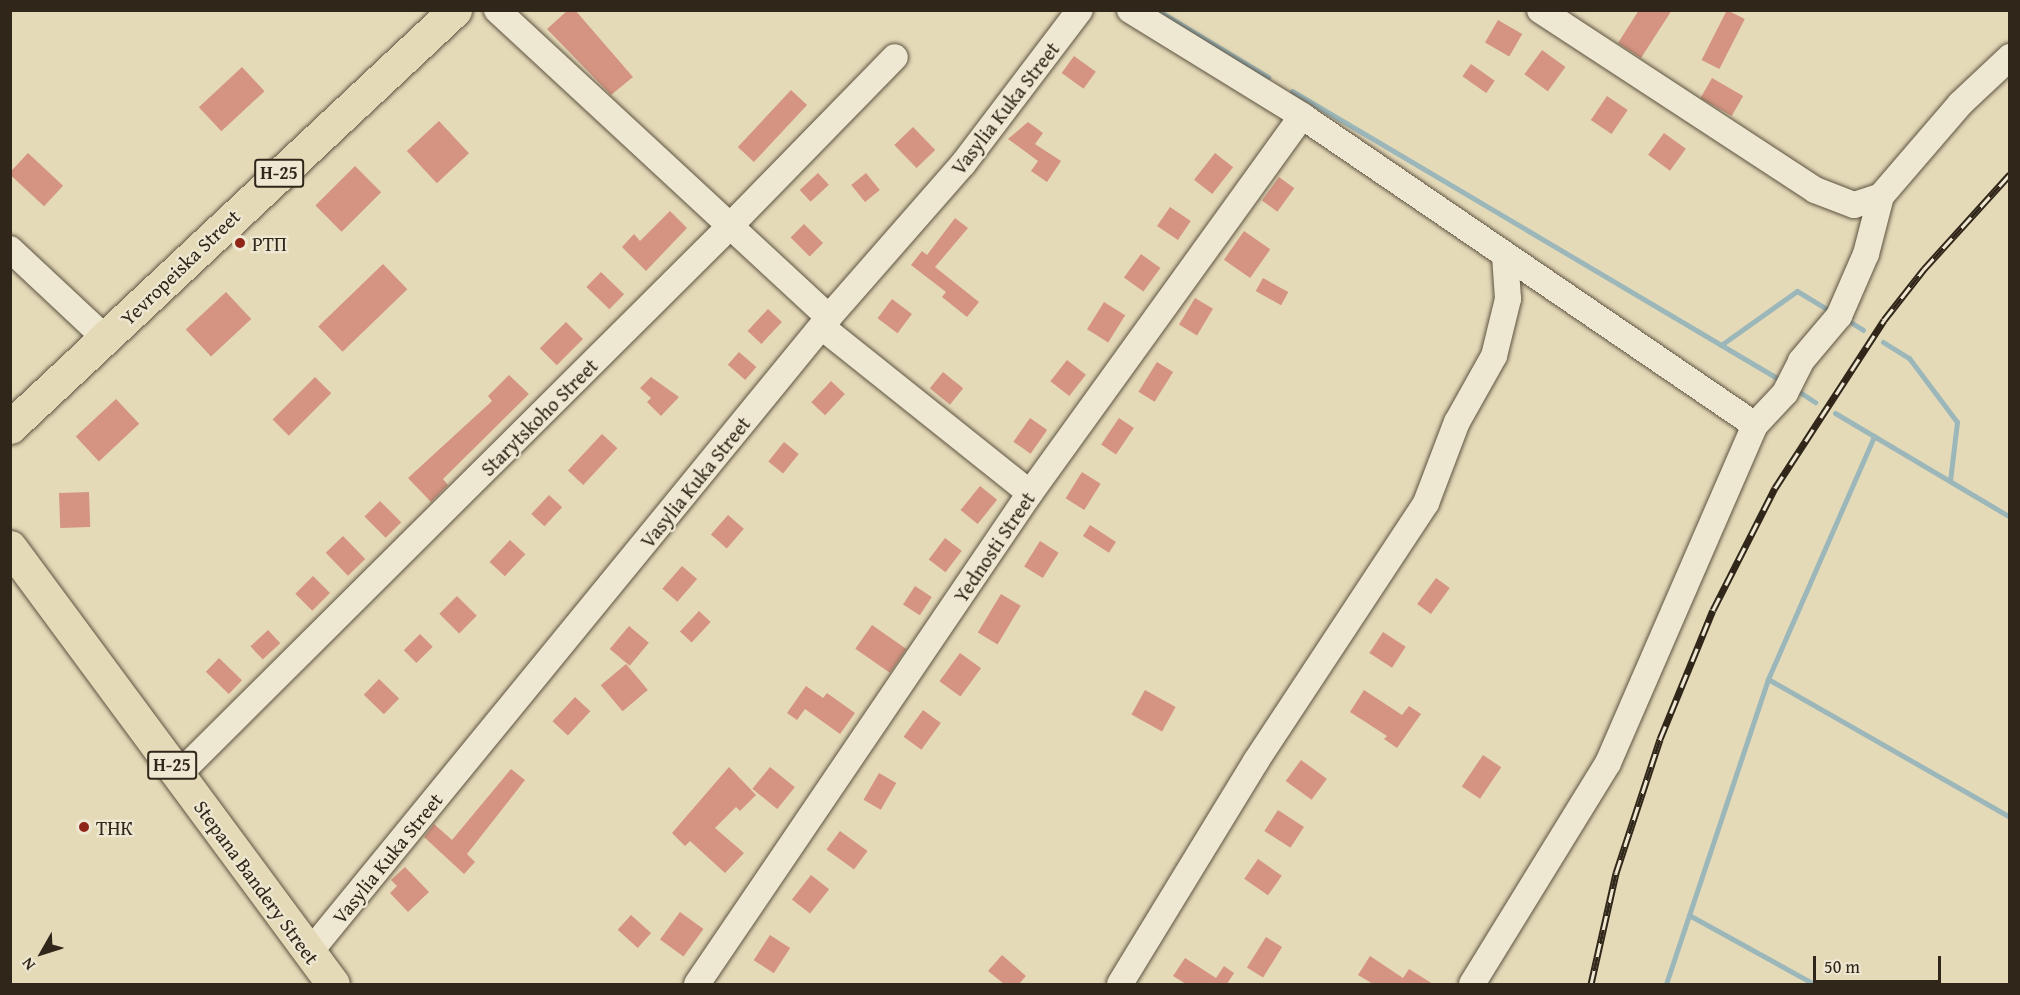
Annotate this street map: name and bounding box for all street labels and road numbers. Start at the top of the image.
street label: Vasylia Kuka Street [946,37,1064,179]
road number: Н-25 [254,158,304,188]
street label: Yevropeiska Street [115,204,245,330]
street label: Starytskoho Street [475,353,603,481]
street label: Vasylia Kuka Street [635,412,755,552]
street label: Yednosti Street [948,487,1040,607]
road number: Н-25 [146,750,198,780]
street label: Vasylia Kuka Street [327,788,447,928]
street label: Stepana Bandery Street [189,795,325,969]

